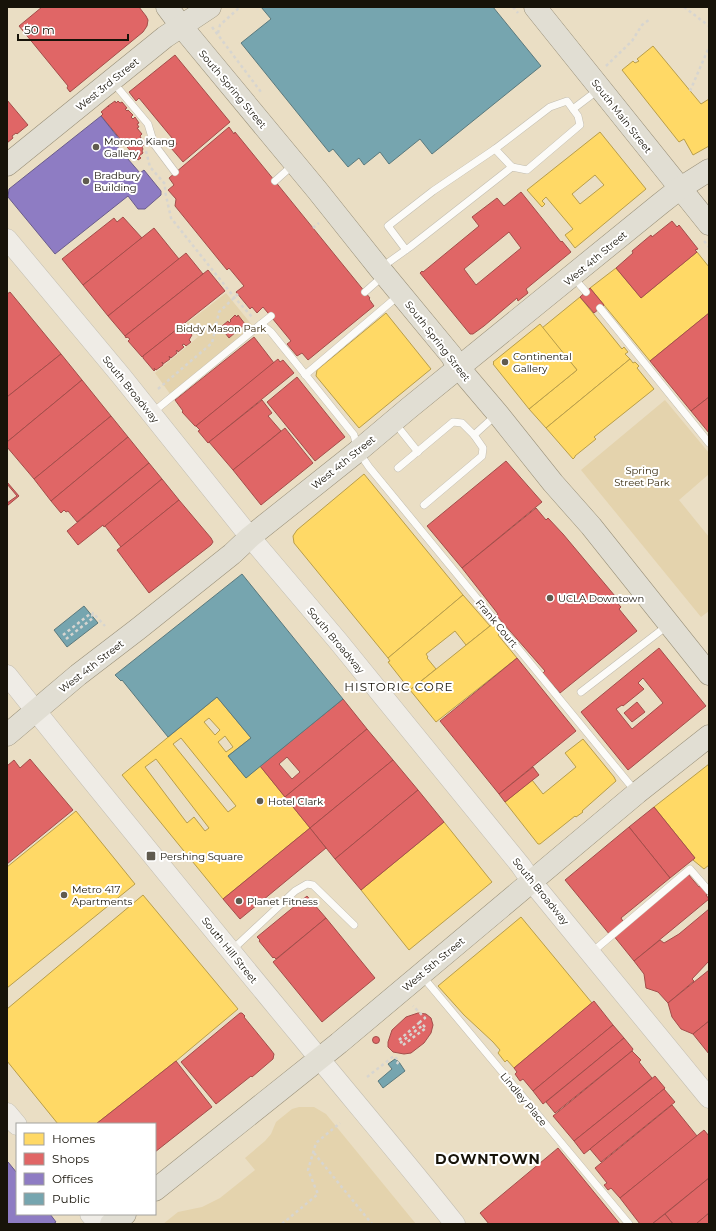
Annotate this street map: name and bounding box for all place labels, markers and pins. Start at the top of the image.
place label: Morono Kiang Gallery [104,135,175,160]
marker: Morono Kiang Gallery [91,142,101,152]
place label: Bradbury Building [94,169,141,194]
marker: Bradbury Building [81,176,91,186]
place label: Continental Gallery [513,350,572,375]
marker: Continental Gallery [500,357,510,367]
place label: UCLA Downtown [558,592,644,605]
marker: UCLA Downtown [545,593,555,603]
place label: Hotel Clark [268,795,323,808]
marker: Hotel Clark [255,796,265,806]
marker: Pershing Square [145,850,157,862]
place label: Pershing Square [160,850,243,863]
place label: Metro 417 Apartments [72,883,133,908]
marker: Metro 417 Apartments [59,890,69,900]
place label: Planet Fitness [247,895,318,908]
marker: Planet Fitness [234,896,244,906]

